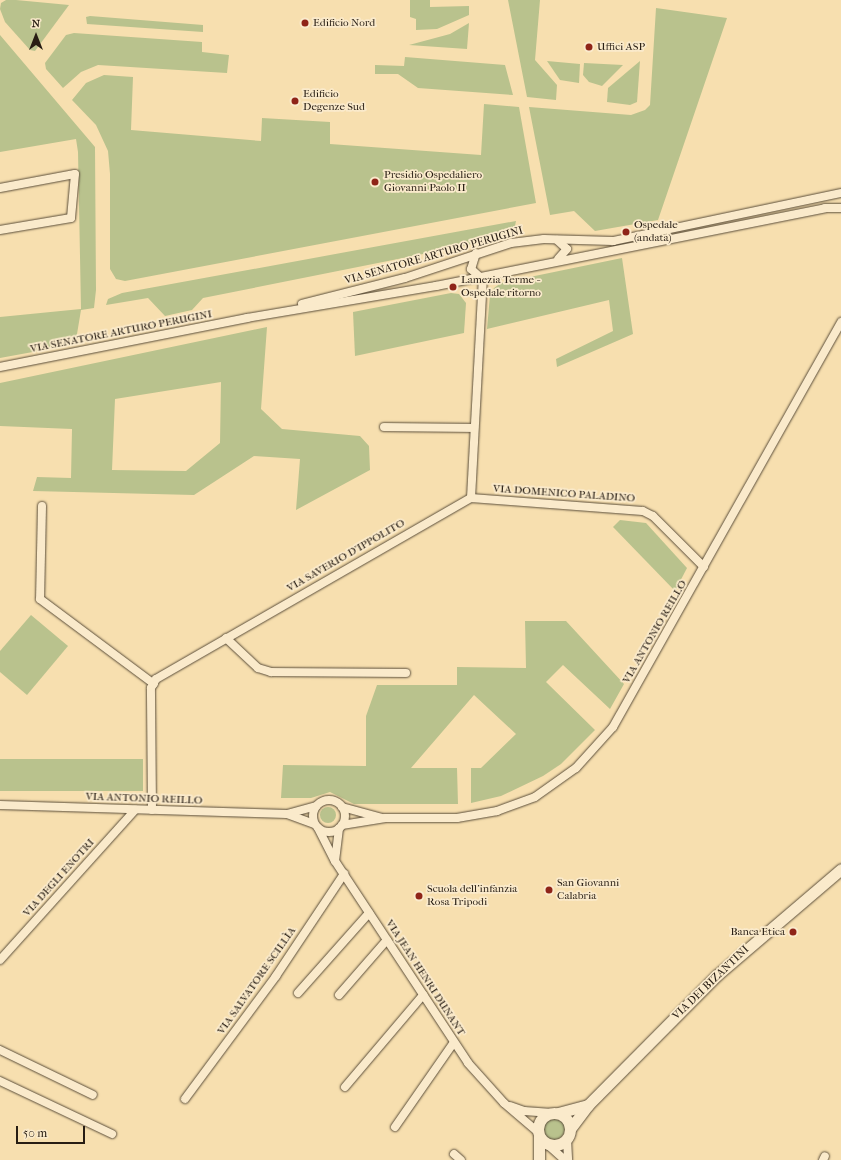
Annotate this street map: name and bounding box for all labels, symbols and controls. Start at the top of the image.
north arrow [16,16,56,56]
place label: Edificio Nord [313,16,375,30]
text: N [32,17,40,30]
marker: Edificio Nord [300,18,310,28]
place label: Uffici ASP [597,40,645,54]
marker: Uffici ASP [584,42,594,52]
place label: Edificio Degenze Sud [303,88,365,114]
marker: Edificio Degenze Sud [290,96,300,106]
place label: Presidio Ospedaliero Giovanni Paolo II [384,169,482,195]
marker: Presidio Ospedaliero Giovanni Paolo II [369,176,381,188]
place label: Ospedale (andata) [634,219,678,245]
street label: VIA SENATORE ARTURO PERUGINI [343,224,525,288]
marker: Ospedale (andata) [621,227,631,237]
place label: Lamezia Terme - Ospedale ritorno [461,274,541,300]
marker: Lamezia Terme - Ospedale ritorno [448,282,458,292]
street label: VIA SENATORE ARTURO PERUGINI [29,308,213,356]
street label: VIA DOMENICO PALADINO [492,482,636,506]
street label: VIA SAVERIO D'IPPOLITO [285,517,407,595]
street label: VIA ANTONIO REILLO [620,578,690,686]
street label: VIA ANTONIO REILLO [85,790,203,808]
street label: VIA DEGLI ENOTRI [21,836,97,920]
place label: San Giovanni Calabria [557,877,619,903]
place label: Scuola dell'infanzia Rosa Tripodi [427,883,517,909]
marker: San Giovanni Calabria [544,885,554,895]
marker: Scuola dell'infanzia Rosa Tripodi [414,891,424,901]
street label: VIA JEAN HENRI DUNANT [382,917,468,1039]
street label: VIA SALVATORE SCILLÌA [215,925,299,1037]
place label: Banca Etica [730,925,785,939]
marker: Banca Etica [788,927,798,937]
street label: VIA DEI BIZANTINI [670,943,752,1023]
scale bar [18,1118,87,1144]
text: 50 m [23,1126,47,1140]

